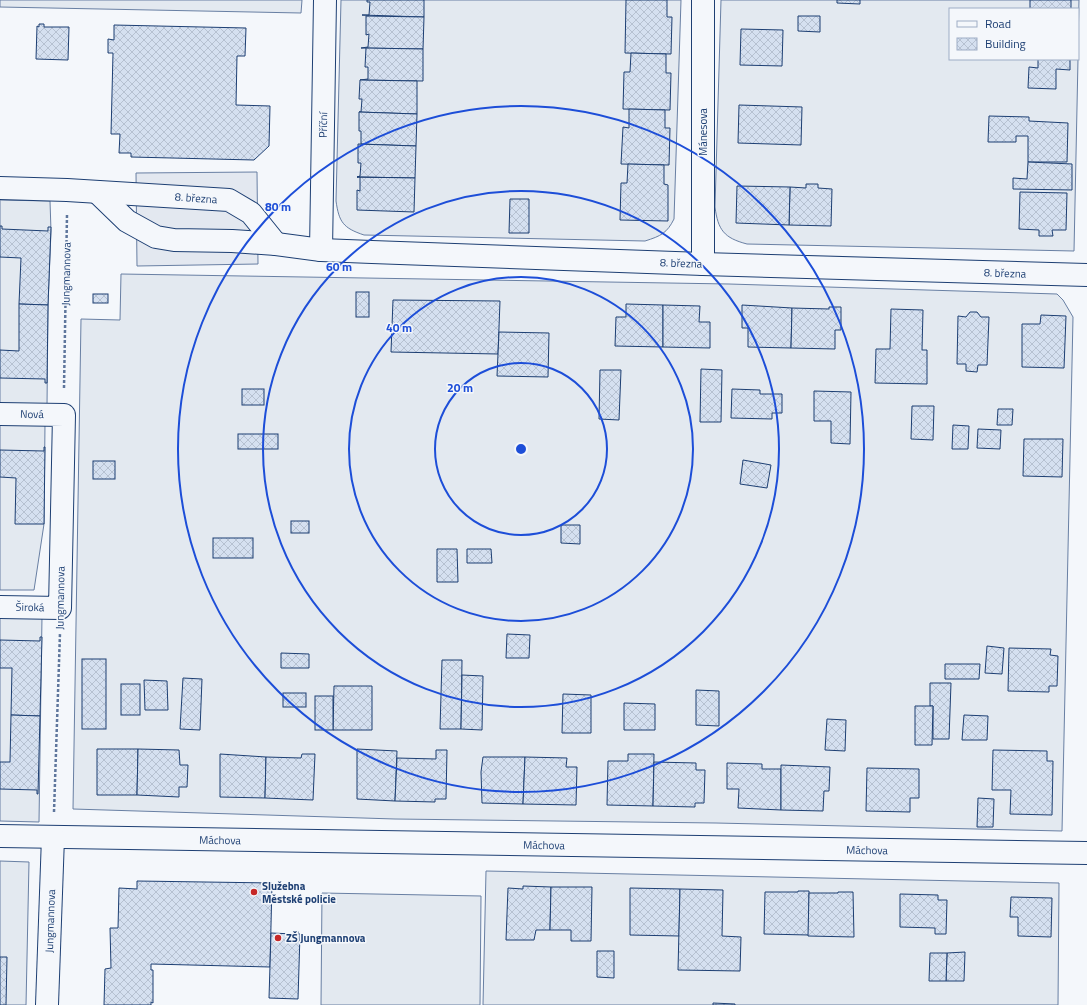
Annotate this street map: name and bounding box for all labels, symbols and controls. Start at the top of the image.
legend [949,8,1079,60]
text: Road [985,14,1011,33]
text: Building [985,34,1026,53]
street label: Mánesova [695,108,711,156]
street label: Příční [315,110,331,138]
street label: 8. března [174,189,218,207]
text: 80 m [265,197,291,216]
street label: Jungmannova [57,242,75,306]
street label: 8. března [660,254,703,272]
text: 60 m [326,257,352,276]
street label: 8. března [984,264,1027,282]
text: 40 m [386,318,412,337]
text: 20 m [447,378,473,397]
street label: Nová [20,406,45,422]
centre of rings [514,442,528,456]
street label: Jungmannova [51,566,69,630]
street label: Široká [16,599,45,615]
street label: Máchova [199,832,242,848]
street label: Máchova [523,837,566,853]
street label: Máchova [846,842,889,858]
place label: Služebna Městské policie [262,878,336,907]
marker: Služebna Městské policie [249,887,259,897]
street label: Jungmannova [41,888,59,953]
place label: ZŠ Jungmannova [286,930,366,946]
marker: ZŠ Jungmannova [273,933,283,943]

